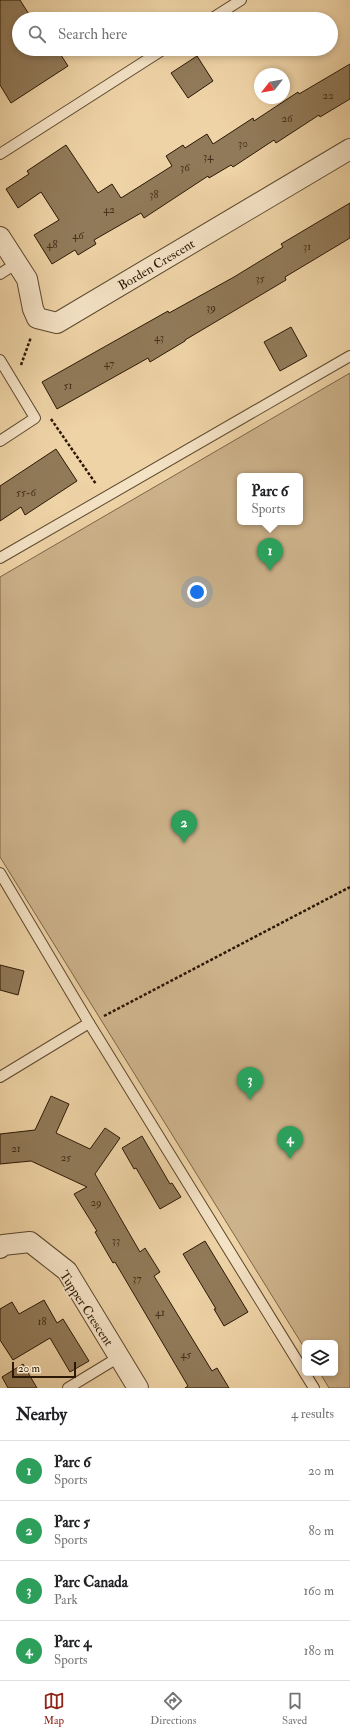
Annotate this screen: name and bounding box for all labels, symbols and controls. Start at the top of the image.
search box [12,12,338,56]
icon: search [26,23,48,45]
text: Search here [58,25,127,44]
north arrow [254,68,290,104]
house number: 22 [322,89,334,102]
house number: 26 [281,112,294,125]
house number: 30 [238,137,248,150]
house number: 34 [203,150,214,163]
house number: 36 [180,161,191,174]
house number: 38 [149,188,159,201]
house number: 42 [103,203,115,216]
house number: 46 [72,229,85,242]
street label: Borden Crescent [115,236,198,294]
house number: 48 [46,238,58,251]
house number: 31 [303,240,311,253]
house number: 35 [255,272,265,285]
house number: 39 [206,301,216,314]
house number: 43 [154,331,164,344]
house number: 47 [104,357,114,370]
house number: 51 [64,379,72,392]
popup [237,473,303,525]
text: Parc 6 [252,482,288,501]
house number: 55-6 [16,486,37,499]
text: Sports [252,501,285,517]
pin: 1 [257,538,283,571]
your location [187,582,207,602]
pin: 2 [171,810,197,843]
pin: 3 [237,1067,263,1100]
pin: 4 [277,1126,303,1159]
house number: 21 [11,1142,21,1155]
house number: 25 [61,1151,71,1164]
house number: 29 [90,1196,102,1209]
house number: 33 [112,1234,120,1247]
street label: Tupper Crescent [55,1268,117,1350]
house number: 37 [132,1272,142,1285]
house number: 41 [155,1306,165,1319]
house number: 18 [37,1315,47,1328]
map controls [302,1340,338,1376]
button: layers [302,1340,338,1376]
house number: 45 [181,1348,192,1361]
scale bar [12,1360,76,1379]
text: 20 m [18,1362,40,1375]
text: Nearby [16,1404,67,1425]
text: 4 results [291,1406,334,1422]
text: Parc 6 [54,1453,91,1472]
text: 1 [27,1463,31,1479]
text: 20 m [308,1463,334,1479]
text: Sports [54,1472,88,1488]
text: Parc 5 [54,1513,90,1532]
text: 2 [26,1523,32,1539]
text: 80 m [308,1523,334,1539]
text: Sports [54,1532,88,1548]
text: Parc Canada [54,1573,128,1592]
text: 3 [27,1583,32,1599]
text: 160 m [303,1583,334,1599]
text: Park [54,1592,78,1608]
text: Parc 4 [54,1633,91,1652]
text: 4 [25,1643,33,1659]
text: 180 m [304,1643,334,1659]
text: Sports [54,1652,88,1668]
tab: Map [43,1690,65,1727]
tab: Directions [150,1690,197,1727]
tab: Saved [282,1690,307,1727]

